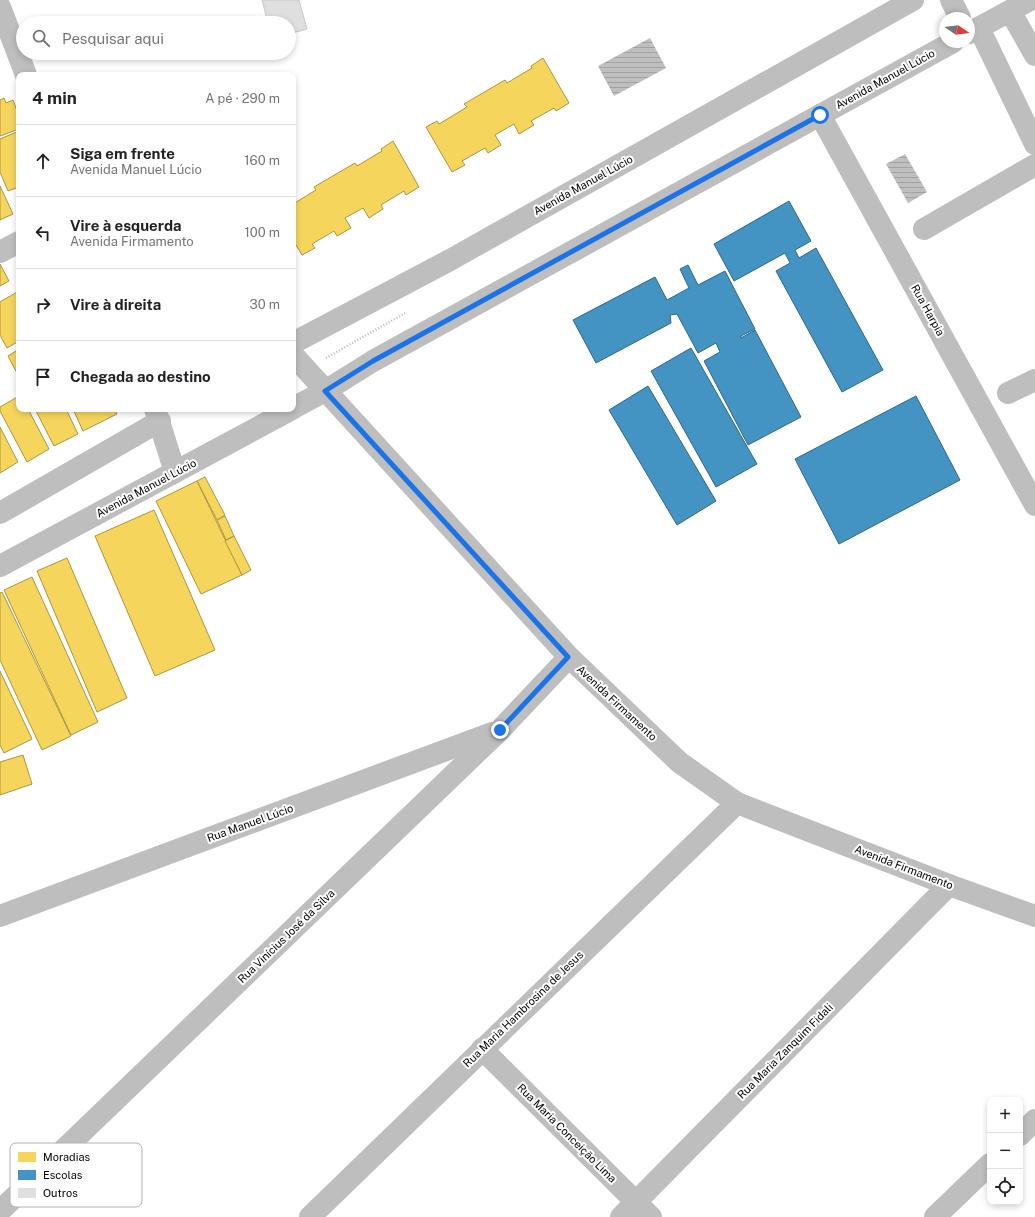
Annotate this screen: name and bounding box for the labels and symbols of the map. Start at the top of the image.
north arrow [939,12,975,48]
street label: Avenida Manuel Lúcio [833,47,937,111]
route start [811,106,829,124]
street label: Avenida Manuel Lúcio [531,153,635,217]
street label: Rua Harpia [909,282,947,338]
street label: Avenida Manuel Lúcio [94,457,198,519]
street label: Avenida Firmamento [575,663,659,743]
route end [491,721,509,739]
street label: Rua Manuel Lúcio [205,802,295,844]
street label: Avenida Firmamento [853,843,955,891]
street label: Rua Vinícius José da Silva [235,887,337,985]
street label: Rua Maria Hambrosina de Jesus [461,948,586,1069]
street label: Rua Maria Zanquim Fidali [735,1001,835,1101]
street label: Rua Maria Conceição Lima [514,1081,619,1186]
legend [10,1143,142,1207]
text: Moradias [43,1151,90,1163]
text: Escolas [43,1169,83,1181]
text: Outros [43,1187,78,1199]

